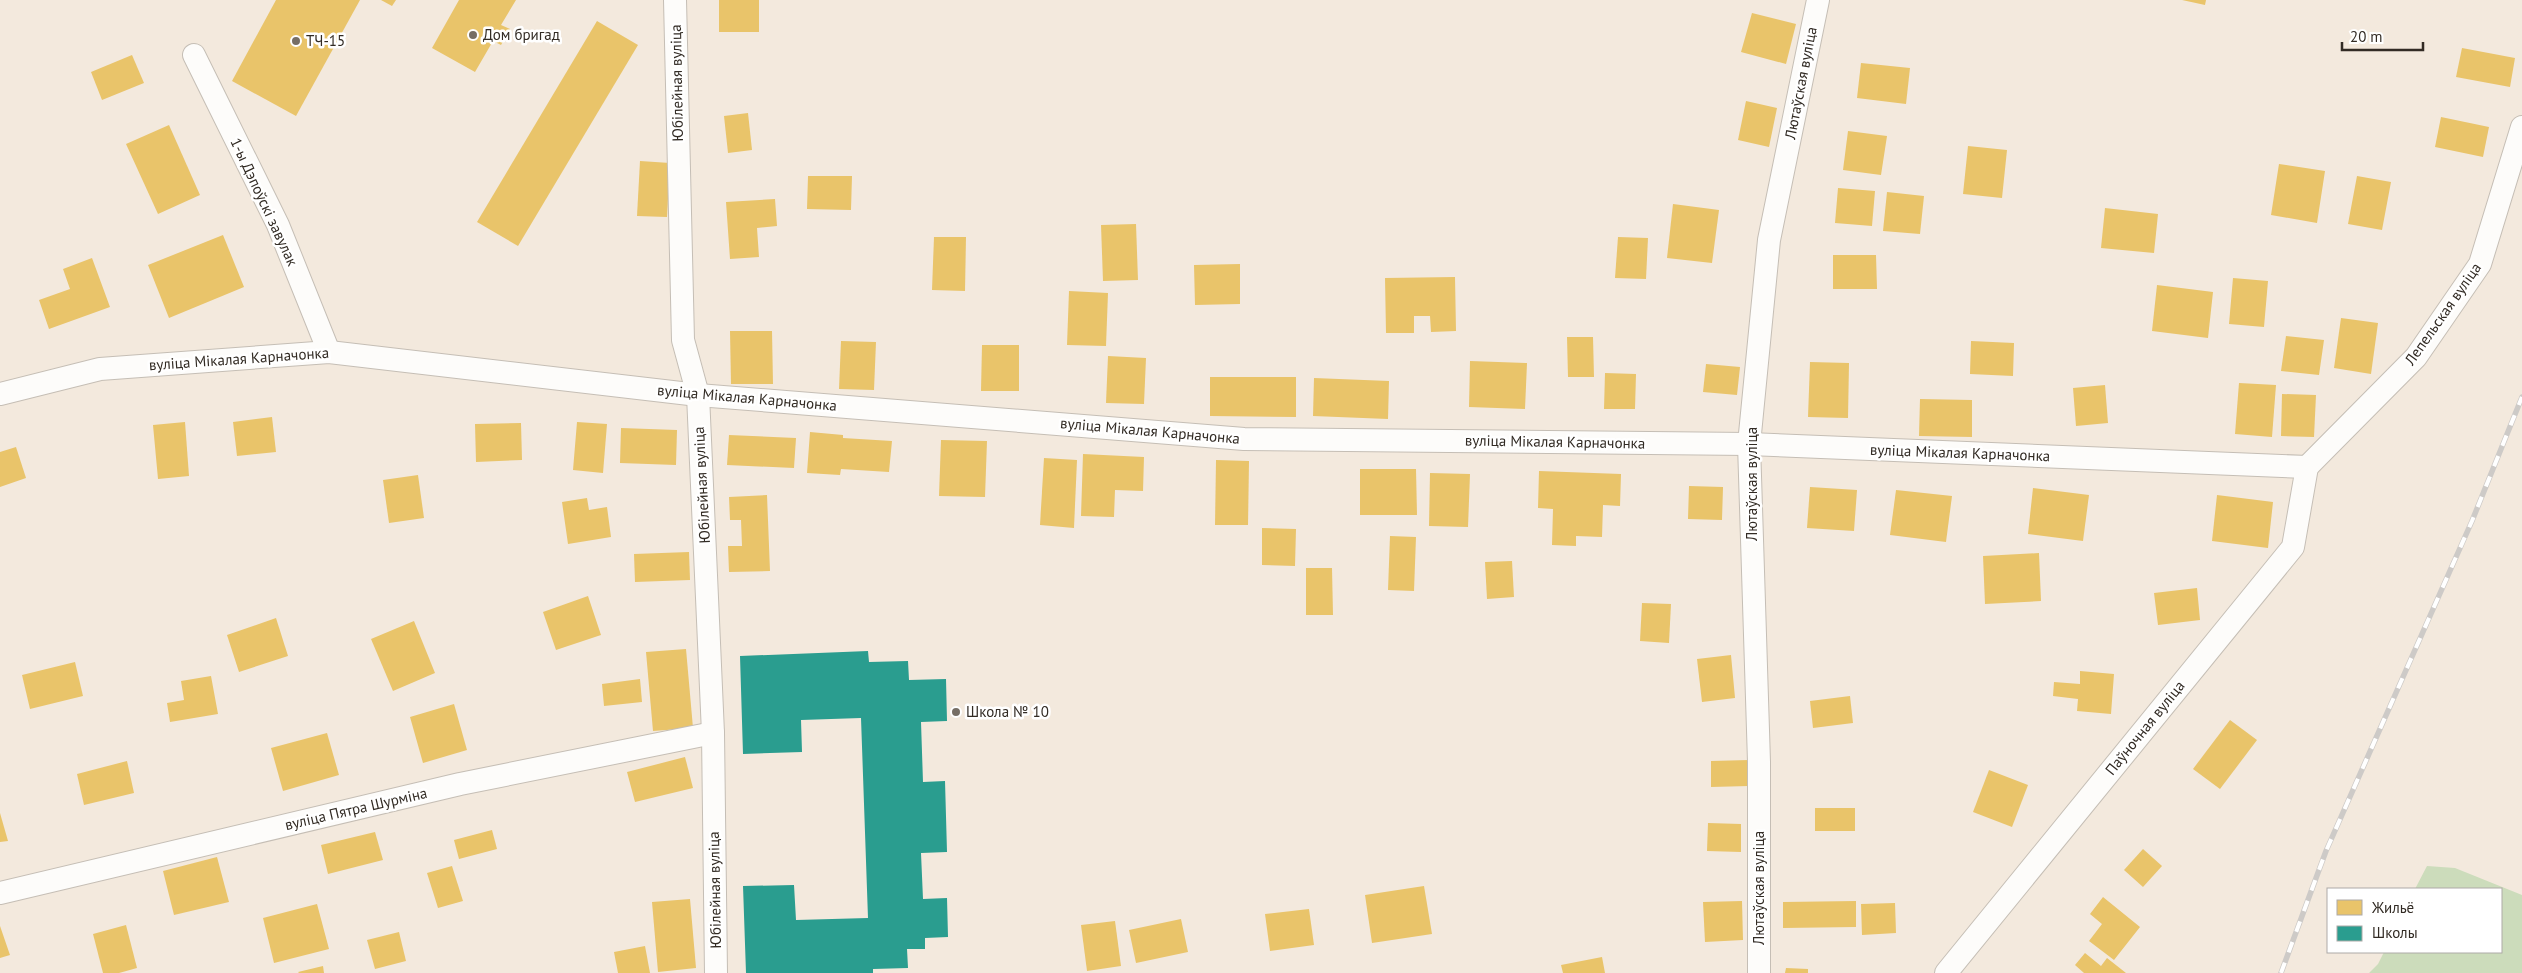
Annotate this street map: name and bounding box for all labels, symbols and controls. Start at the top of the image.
scale bar [2342,20,2423,52]
street label: Юбілейная вуліца [666,24,687,142]
place label: Дом бригад [483,25,560,44]
street label: Лютаўская вуліца [1780,25,1821,142]
text: 20 m [2350,27,2383,46]
marker: Дом бригад [467,29,479,41]
place label: ТЧ-15 [306,31,345,50]
marker: ТЧ-15 [290,35,302,47]
street label: 1-ы Дэпоўскі завулак [226,135,303,270]
street label: Лепельская вуліца [2400,259,2485,369]
street label: вуліца Мікалая Карначонка [148,343,330,374]
street label: вуліца Мікалая Карначонка [656,380,838,415]
street label: вуліца Мікалая Карначонка [1059,413,1241,448]
street label: Юбілейная вуліца [689,426,714,544]
street label: Лютаўская вуліца [1742,427,1761,542]
street label: вуліца Мікалая Карначонка [1465,430,1645,453]
street label: вуліца Мікалая Карначонка [1870,440,2051,465]
street label: Паўночная вуліца [2101,677,2188,779]
place label: Школа № 10 [966,702,1049,721]
marker: Школа № 10 [950,706,962,718]
street label: вуліца Пятра Шурміна [283,783,429,834]
street label: Юбілейная вуліца [704,831,725,949]
street label: Лютаўская вуліца [1749,831,1768,946]
legend [2327,888,2502,953]
text: Жильё [2371,898,2414,917]
text: Школы [2372,923,2418,942]

